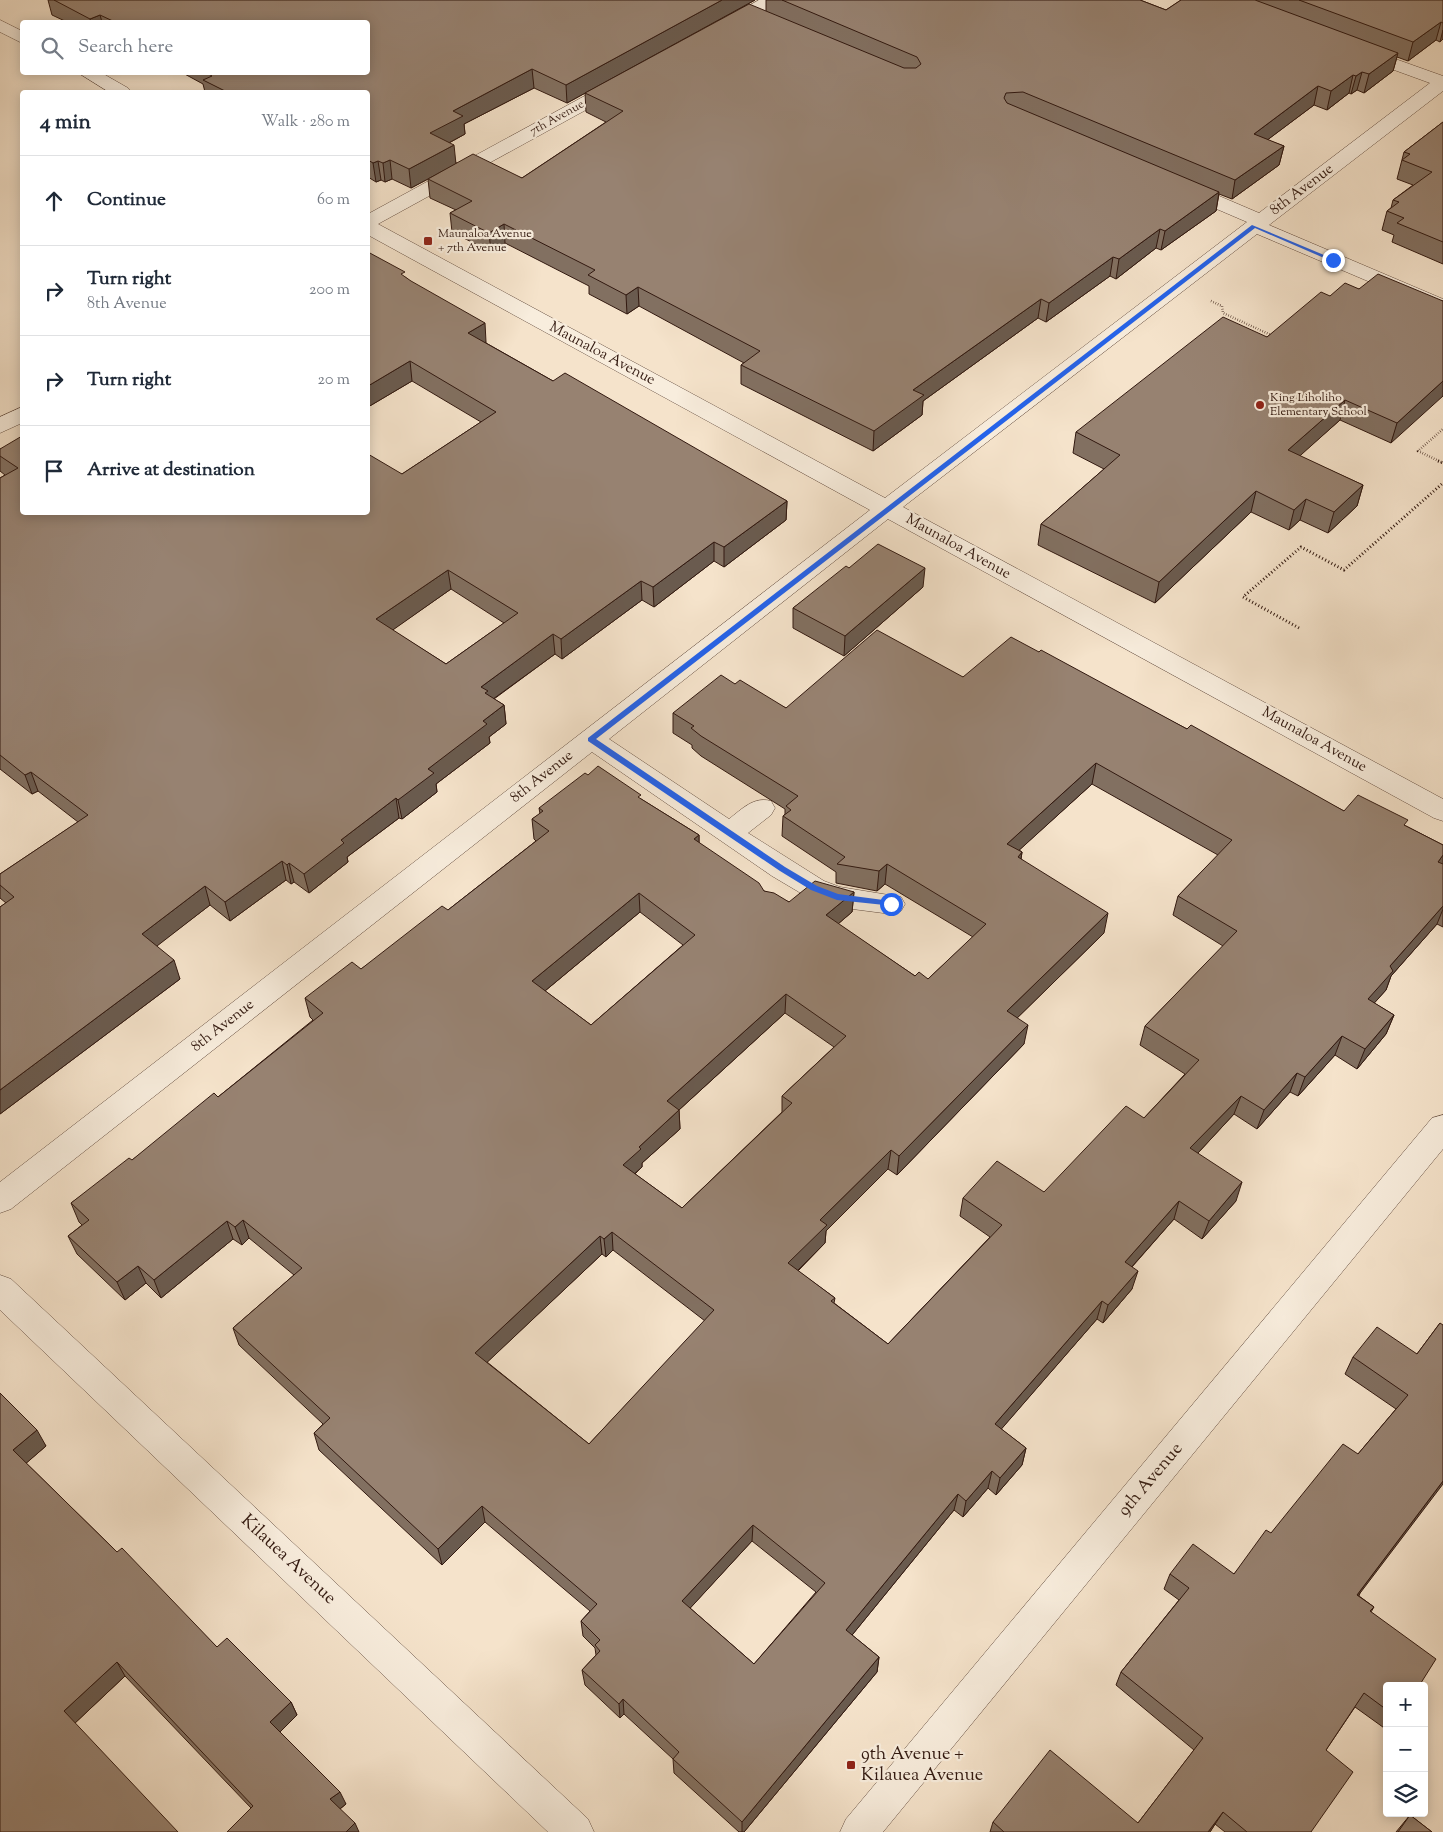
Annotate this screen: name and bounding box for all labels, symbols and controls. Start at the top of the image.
search box [20,20,370,75]
icon: search [38,34,66,62]
text: Search here [78,34,173,61]
street label: 7th Avenue [526,95,588,140]
text: 4 min [40,108,91,138]
text: Walk · 280 m [261,111,350,134]
street label: 8th Avenue [1266,159,1338,221]
icon: ahead [40,187,68,215]
text: Continue [87,187,166,214]
text: 60 m [317,189,350,212]
place label: Maunaloa Avenue + 7th Avenue [438,225,532,257]
marker: Maunaloa Avenue + 7th Avenue [422,235,434,247]
route end [1322,249,1345,272]
text: Turn right [87,266,171,293]
icon: right [40,277,68,305]
text: 200 m [309,279,350,302]
text: 8th Avenue [87,293,167,316]
street label: Maunaloa Avenue [545,317,659,391]
icon: right [40,367,68,395]
text: Turn right [87,367,171,394]
text: 20 m [317,369,350,392]
place label: King Liholiho Elementary School [1270,389,1367,421]
marker: King Liholiho Elementary School [1254,399,1266,411]
icon: arrive [40,457,68,485]
text: Arrive at destination [87,457,255,484]
street label: Maunaloa Avenue [902,509,1014,585]
street label: Maunaloa Avenue [1258,702,1370,778]
street label: 8th Avenue [506,746,578,808]
route start [880,893,903,916]
street label: 8th Avenue [187,995,259,1057]
street label: 9th Avenue [1112,1437,1190,1523]
street label: Kilauea Avenue [234,1509,342,1611]
map controls [1383,1682,1428,1817]
button: + [1383,1682,1428,1727]
button: − [1383,1727,1428,1772]
place label: 9th Avenue + Kilauea Avenue [861,1742,983,1789]
marker: 9th Avenue + Kilauea Avenue [845,1759,857,1771]
button: layers [1383,1772,1428,1817]

